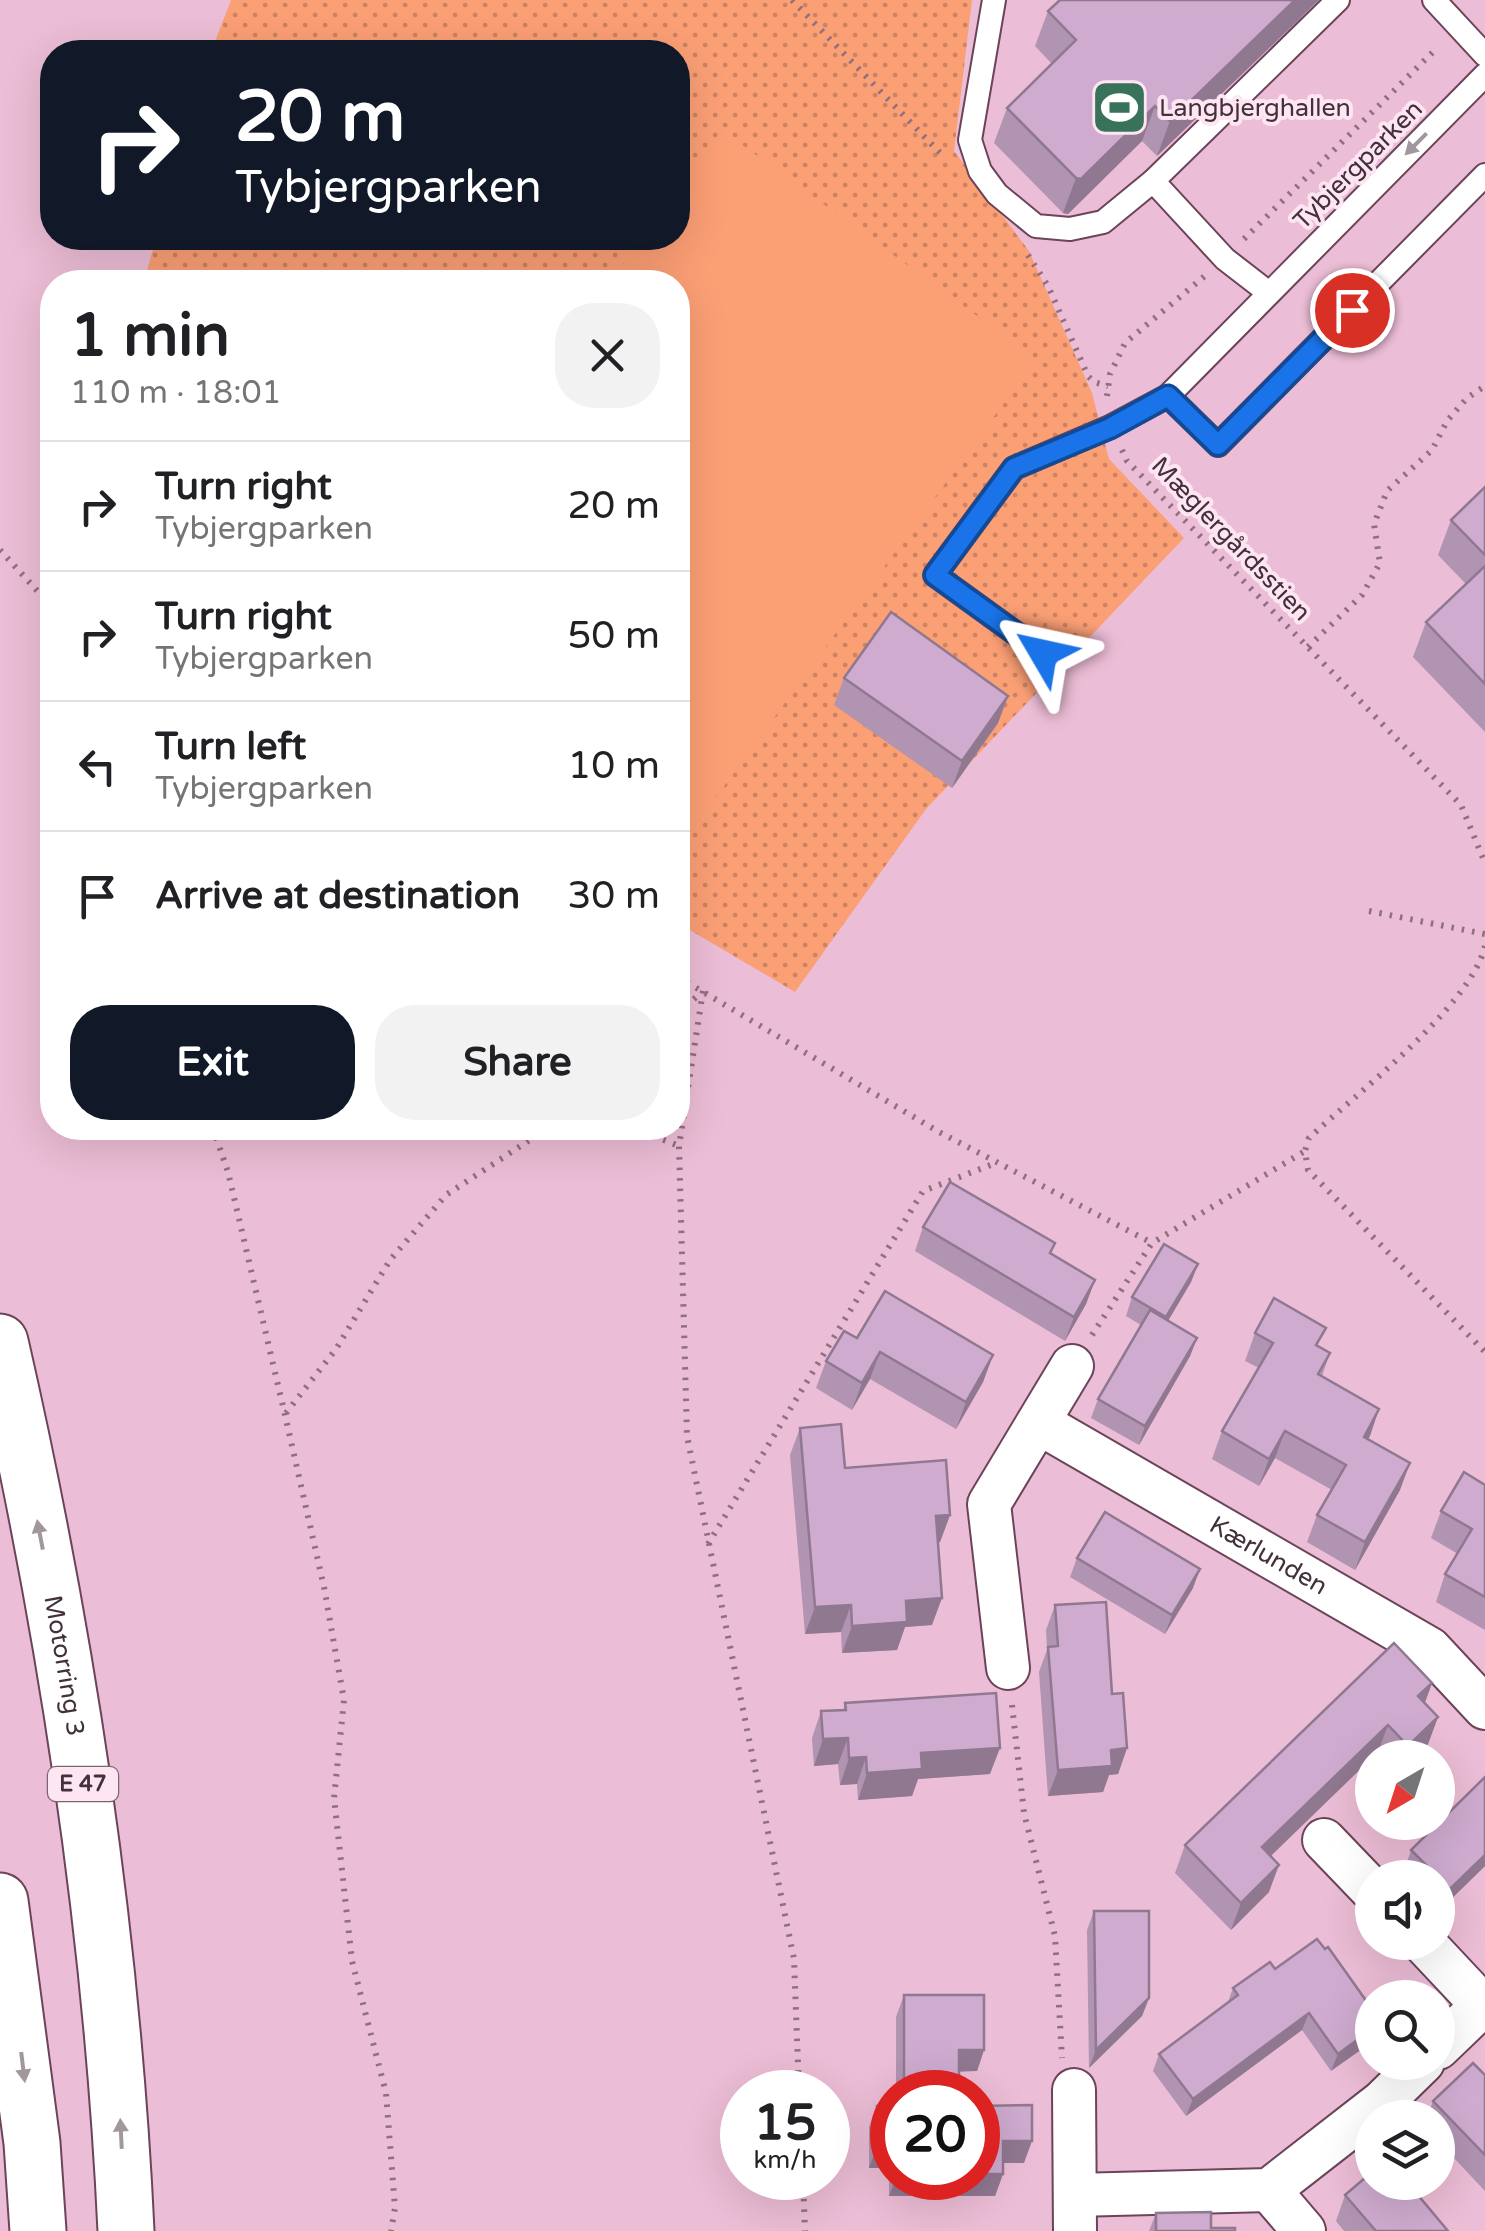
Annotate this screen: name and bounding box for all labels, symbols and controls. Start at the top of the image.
text: 20 m [235,76,405,160]
sports icon: Langbjerghallen [1090,78,1150,138]
icon: right [70,80,200,210]
place label: Langbjerghallen [1159,93,1351,123]
street label: Tybjergparken [1287,94,1429,236]
one-way arrow [1405,132,1429,156]
text: Tybjergparken [235,161,542,215]
pin [1310,268,1395,353]
icon: arrive [1325,283,1380,338]
text: 1 min [70,300,230,372]
button: close [555,303,660,408]
text: 110 m · 18:01 [70,374,282,412]
street label: Mæglergårdsstien [1145,451,1317,627]
text: Turn right [155,464,332,510]
icon: right [70,479,125,534]
text: 20 m [568,483,660,529]
text: Tybjergparken [155,510,373,548]
text: Turn right [155,594,332,640]
position arrow [991,601,1095,705]
icon: right [70,609,125,664]
text: 50 m [568,613,660,659]
text: Tybjergparken [155,640,373,678]
text: Turn left [155,724,306,770]
icon: left [70,739,125,794]
text: 10 m [568,743,660,789]
text: Tybjergparken [155,770,373,808]
icon: arrive [70,869,125,924]
text: Arrive at destination [155,873,520,919]
text: 30 m [568,873,660,919]
button: Exit [70,1005,355,1120]
button: Share [375,1005,660,1120]
street label: Kærlunden [1204,1510,1333,1601]
one-way arrow [32,1518,47,1550]
street label: Motorring 3 [37,1593,91,1738]
north arrow [1355,1740,1455,1840]
map controls [1355,1740,1455,2200]
road number: E 47 [48,1767,118,1801]
button: sound [1355,1860,1455,1960]
button: search [1355,1980,1455,2080]
one-way arrow [15,2051,31,2083]
speed limit sign: 20 [870,2070,1000,2200]
text: 15 [754,2093,816,2153]
button: layers [1355,2100,1455,2200]
one-way arrow [113,2117,129,2149]
text: km/h [754,2145,816,2175]

